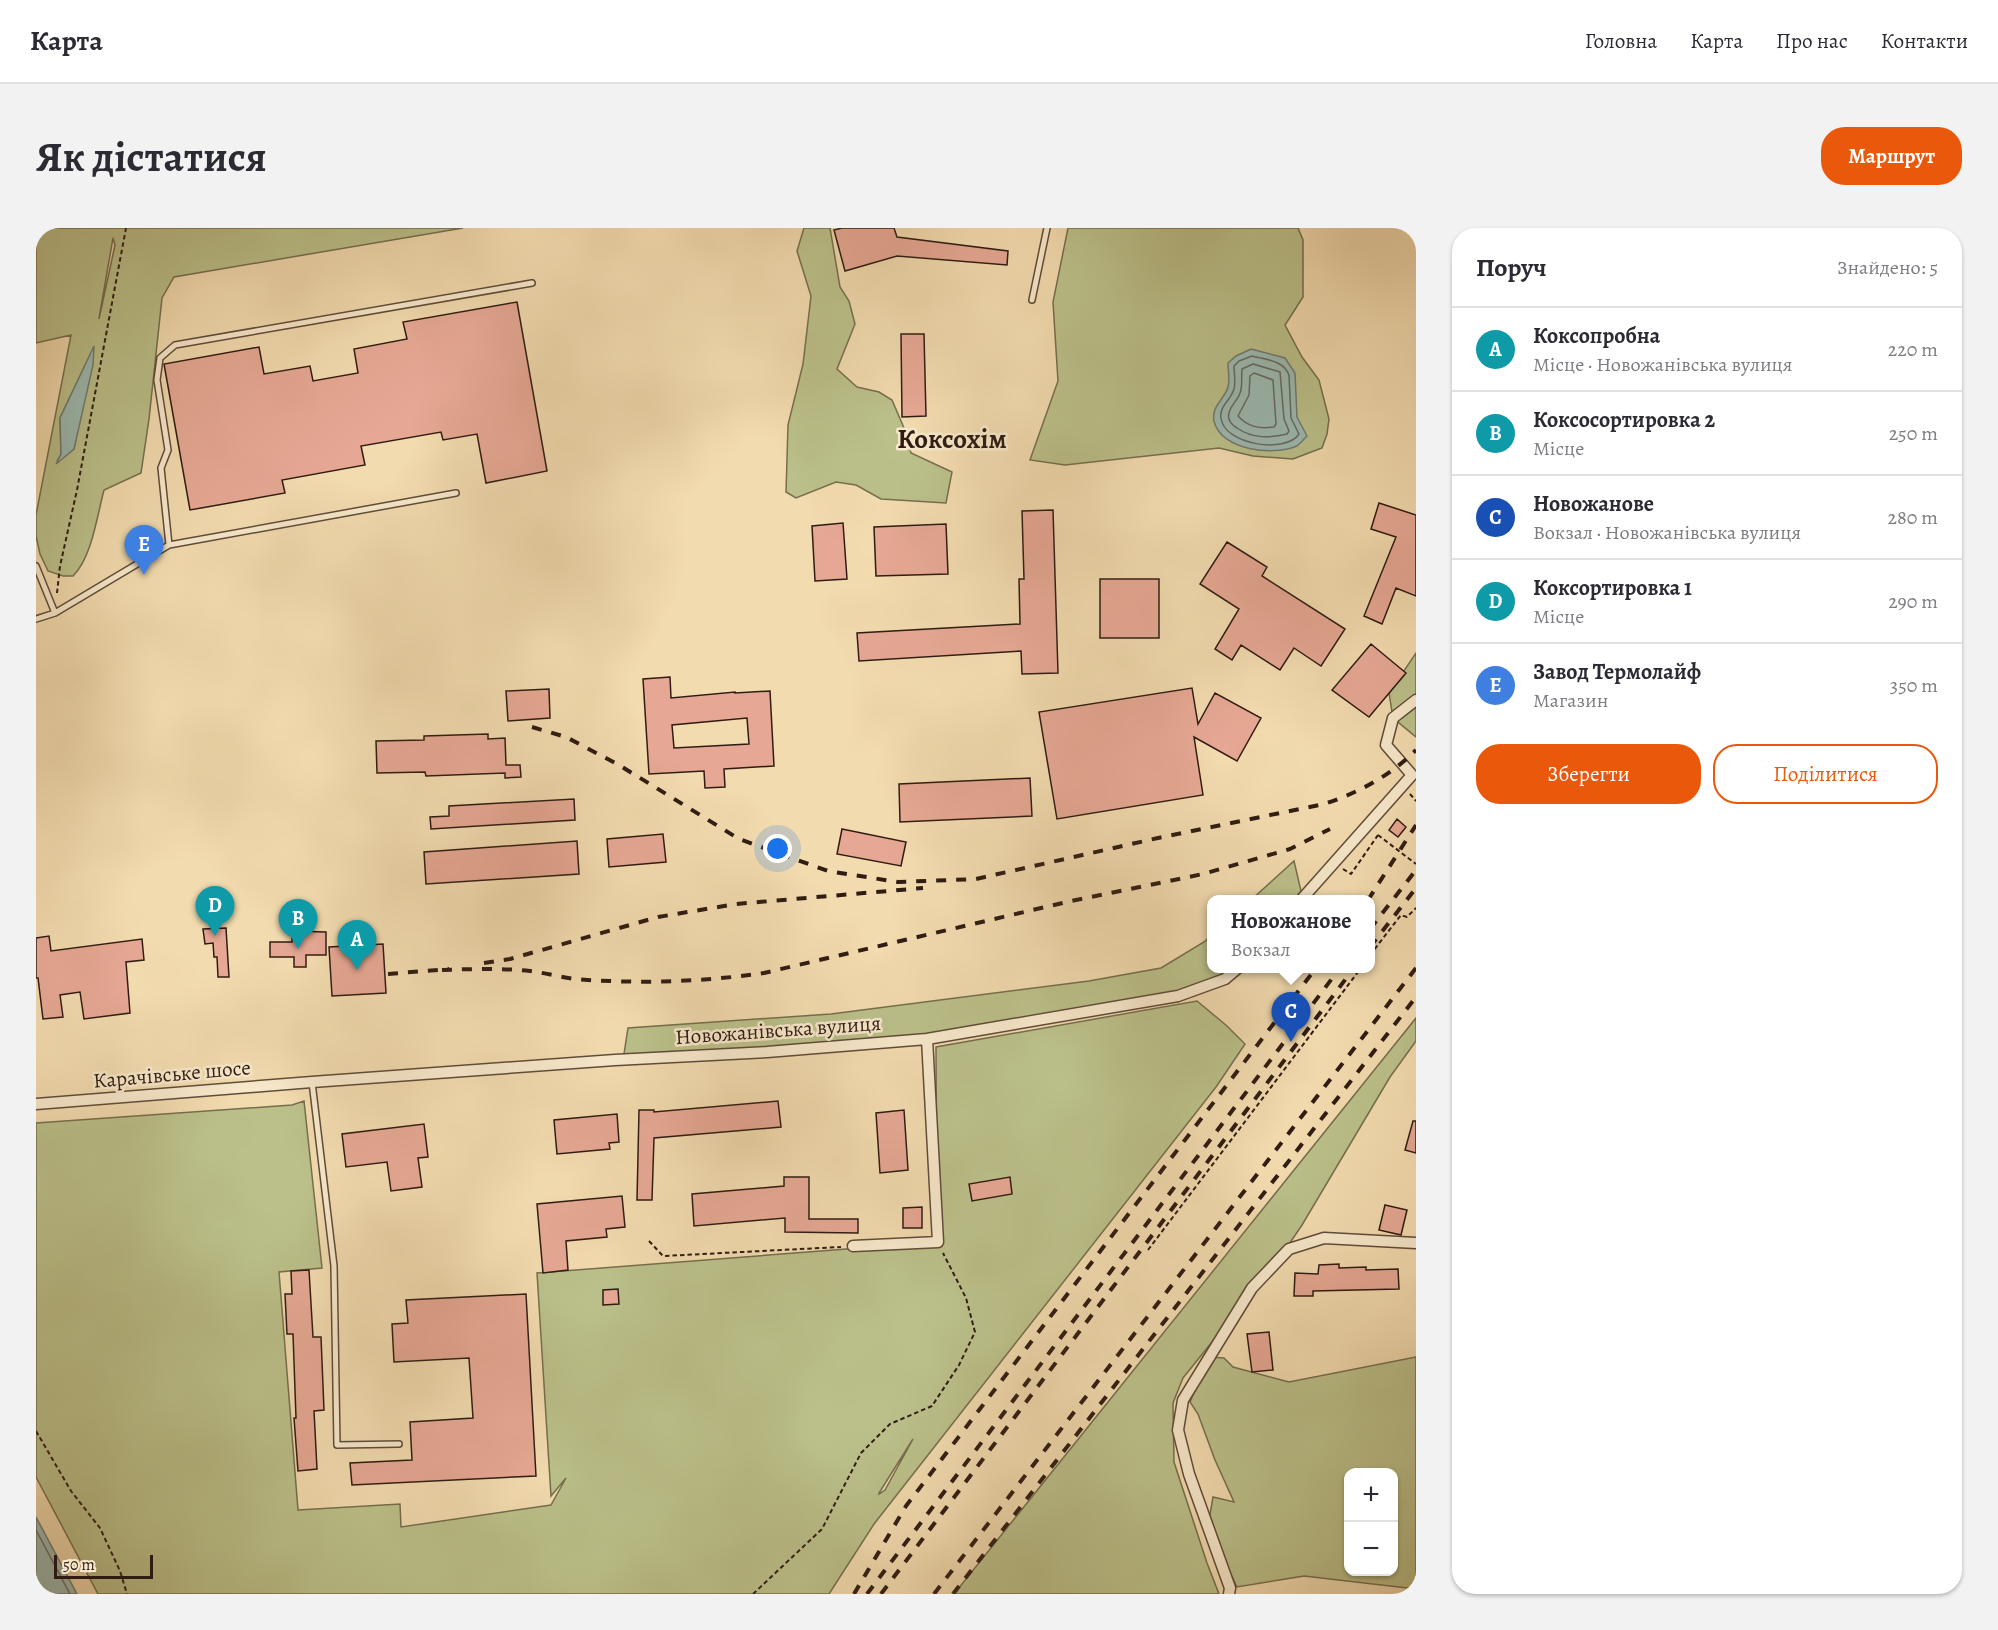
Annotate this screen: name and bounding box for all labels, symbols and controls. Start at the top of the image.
text: Карта [30,22,103,60]
text: Головна [1585,27,1657,55]
text: Карта [1690,27,1743,55]
text: Про нас [1776,27,1848,55]
text: Контакти [1881,27,1968,55]
button: Маршрут [1821,127,1962,185]
text: Як дістатися [36,128,267,185]
text: Поруч [1476,250,1547,285]
text: Знайдено: 5 [1837,254,1938,281]
text: Коксопробна [1533,321,1660,351]
text: A [1489,336,1502,363]
text: 220 m [1888,336,1938,363]
text: Місце · Новожанівська вулиця [1533,351,1792,378]
text: Коксосортировка 2 [1533,405,1715,435]
text: B [1489,420,1502,447]
text: 250 m [1889,420,1938,447]
district label: Коксохім [897,421,1007,457]
text: Місце [1533,435,1584,462]
text: Новожанове [1533,489,1654,519]
text: C [1489,504,1502,531]
text: 280 m [1888,504,1938,531]
text: Вокзал · Новожанівська вулиця [1533,519,1801,546]
pin: E [124,526,164,575]
text: Коксортировка 1 [1533,573,1692,603]
text: D [1489,588,1502,615]
text: 290 m [1888,588,1938,615]
text: Місце [1533,603,1584,630]
text: Завод Термолайф [1533,657,1701,687]
text: E [1490,672,1501,699]
text: 350 m [1890,672,1938,699]
text: Магазин [1533,687,1608,714]
button: Зберегти [1476,744,1701,804]
button: Поділитися [1713,744,1938,804]
your location [763,834,792,863]
pin: D [196,886,234,936]
popup [1207,895,1375,973]
pin: B [278,900,318,949]
text: Новожанове [1231,906,1352,936]
pin: A [338,920,376,970]
text: Вокзал [1231,936,1290,963]
pin: C [1272,992,1310,1042]
street label: Новожанівська вулиця [674,1009,882,1051]
street label: Карачівське шосе [92,1053,252,1095]
map controls [1344,1468,1398,1576]
button: + [1344,1468,1398,1522]
button: − [1344,1522,1398,1576]
scale bar [54,1552,153,1580]
text: 50 m [63,1554,95,1576]

